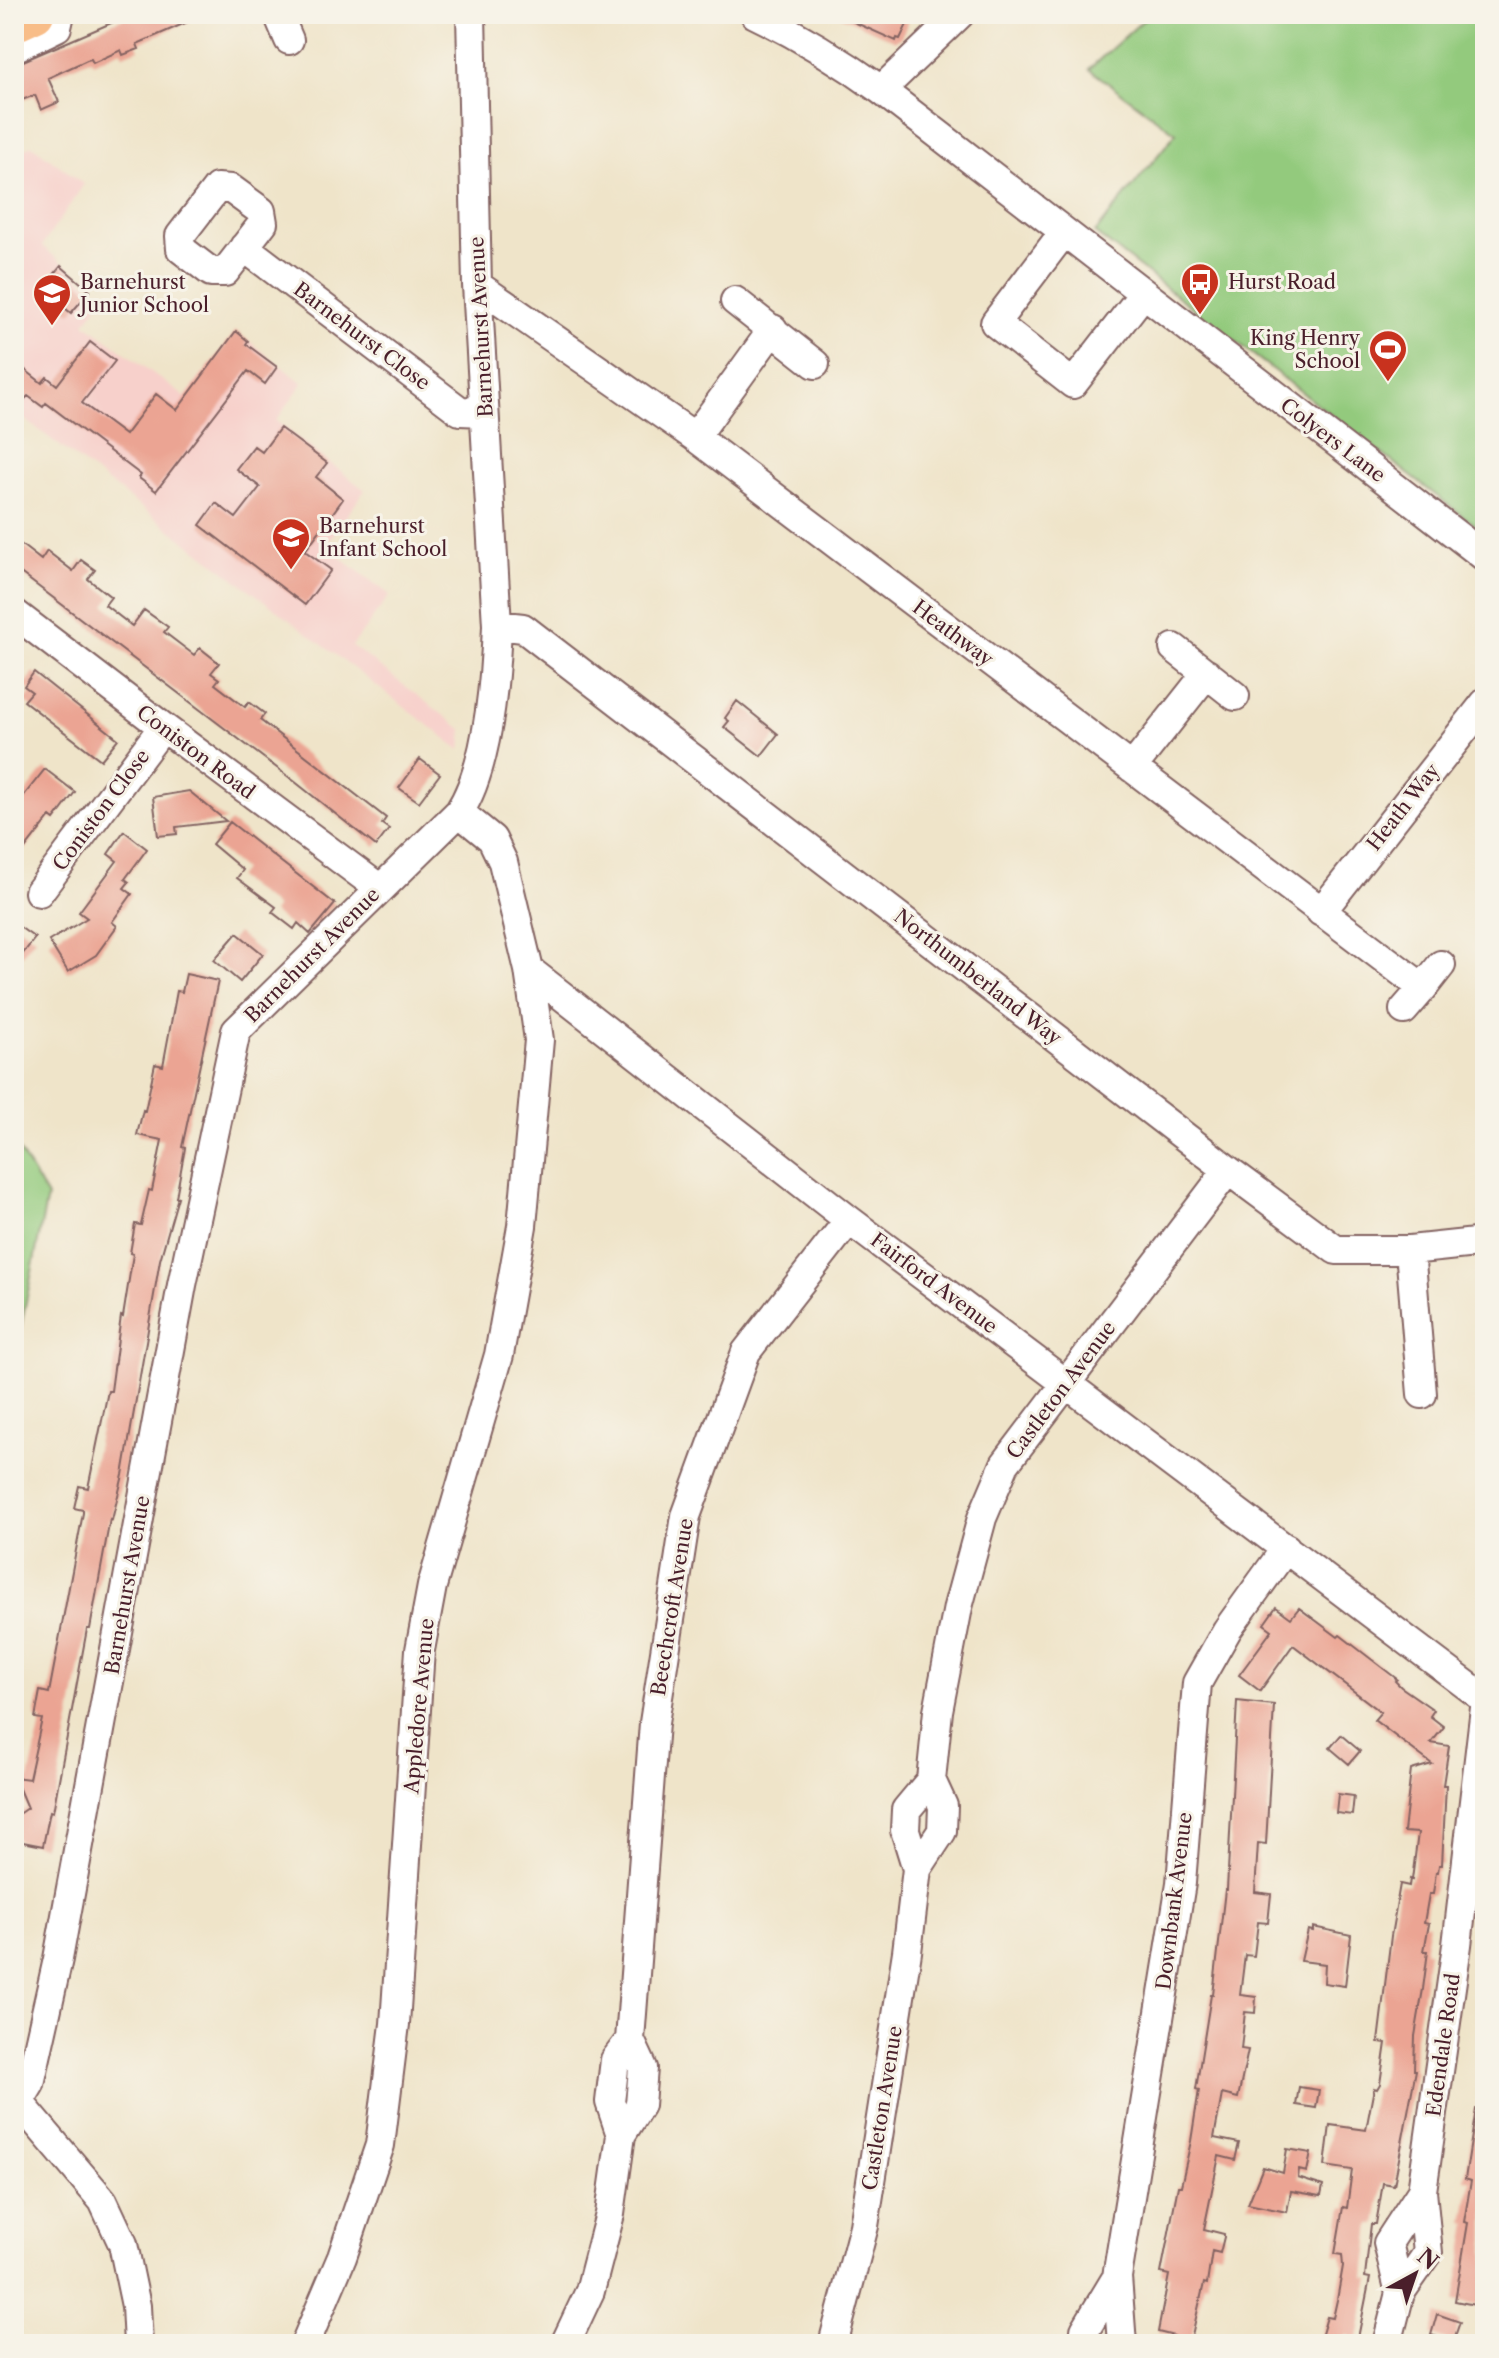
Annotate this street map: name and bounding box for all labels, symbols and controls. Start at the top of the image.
street label: Barnehurst Avenue [464,236,498,418]
bus stop icon: Hurst Road [1179,261,1221,316]
place label: Barnehurst Junior School [77,270,209,317]
place label: Hurst Road [1228,270,1336,294]
school or university icon: Barnehurst Junior School [31,272,73,327]
street label: Barnehurst Close [289,277,435,395]
place label: King Henry School [1250,326,1361,373]
sports icon: King Henry School [1367,328,1409,383]
street label: Colyers Lane [1276,393,1390,487]
place label: Barnehurst Infant School [319,514,447,561]
school or university icon: Barnehurst Infant School [270,516,312,571]
street label: Heathway [908,595,999,672]
street label: Coniston Road [132,700,260,804]
street label: Coniston Close [48,745,154,875]
street label: Heath Way [1362,758,1445,855]
street label: Barnehurst Avenue [239,882,385,1028]
street label: Northumberland Way [889,904,1067,1050]
street label: Fairford Avenue [866,1228,1002,1338]
street label: Castleton Avenue [1001,1316,1121,1464]
street label: Barnehurst Avenue [99,1494,155,1676]
street label: Beechcroft Avenue [646,1516,698,1698]
street label: Appledore Avenue [399,1617,439,1796]
street label: Downbank Avenue [1151,1811,1197,1991]
street label: Edendale Road [1421,1972,1465,2118]
street label: Castleton Avenue [857,2024,907,2192]
north arrow [1375,2234,1455,2314]
text: N [1412,2243,1444,2276]

